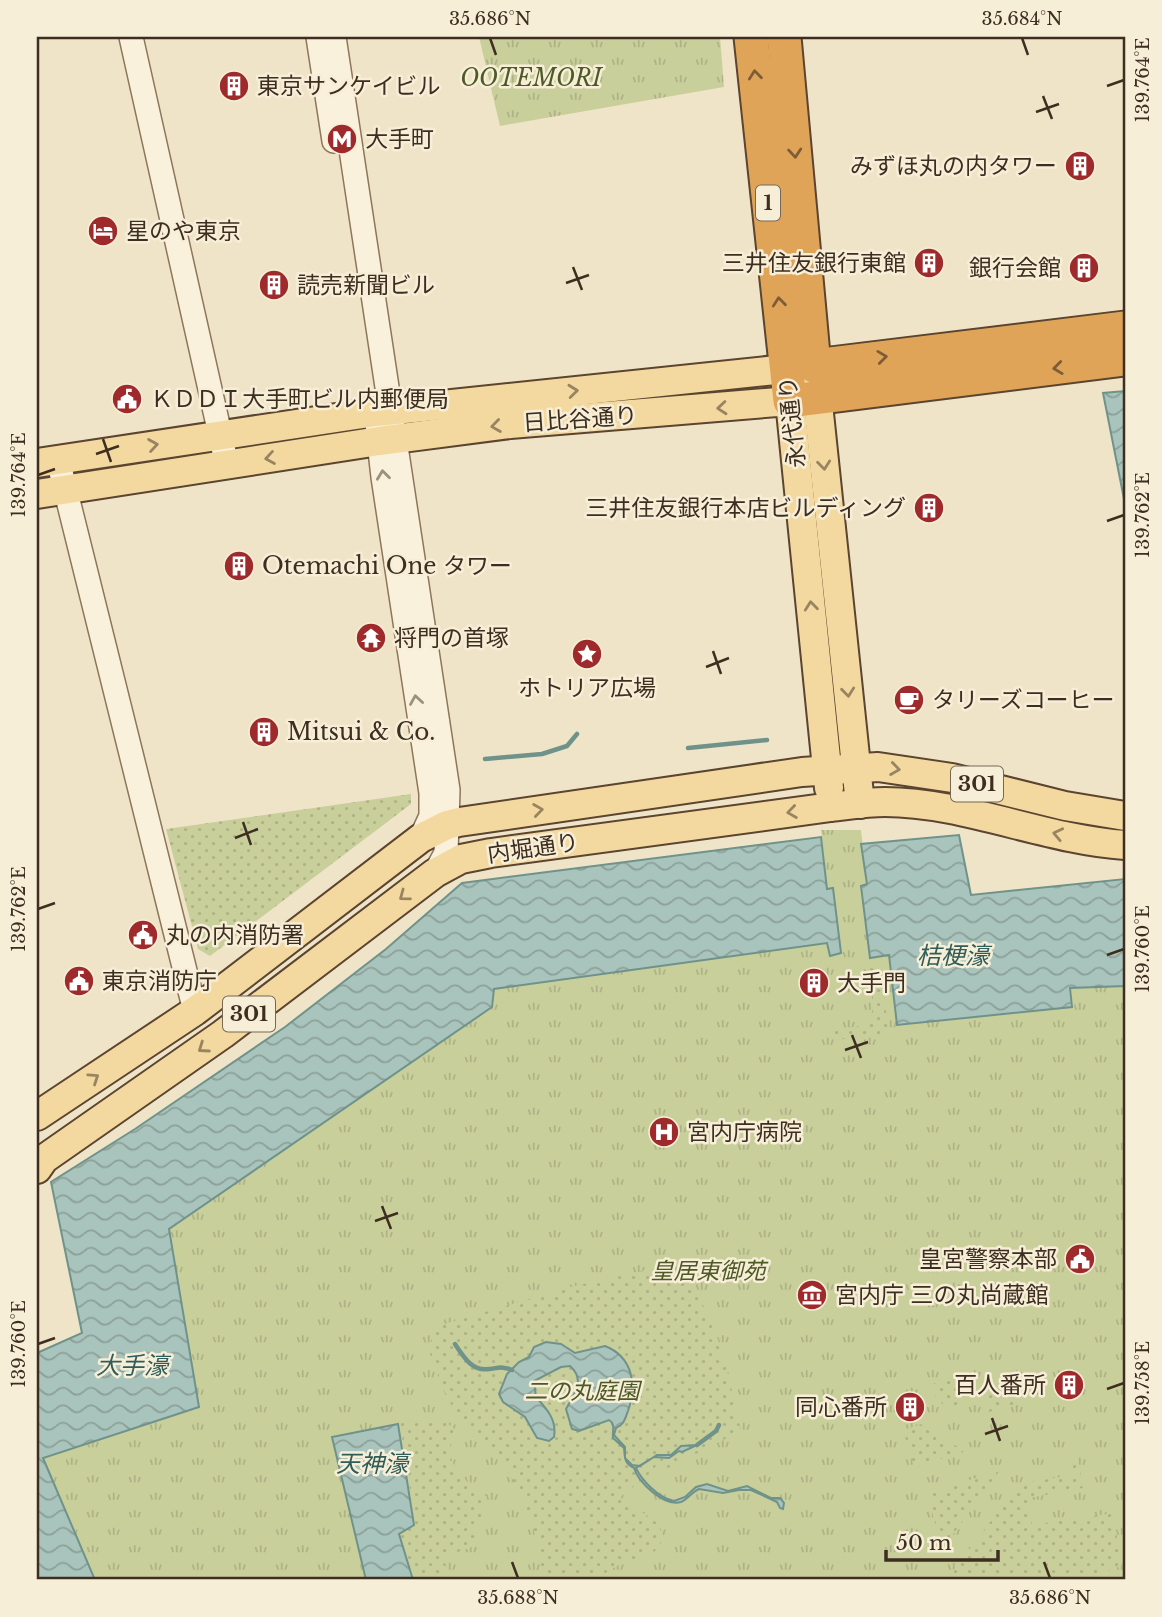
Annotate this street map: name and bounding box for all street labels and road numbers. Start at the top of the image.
road number: 1 [756,186,780,220]
street label: 永代通り [773,375,811,469]
street label: 日比谷通り [522,401,638,437]
road number: 301 [951,766,1003,802]
street label: 内堀通り [485,828,581,868]
road number: 301 [223,996,275,1032]

